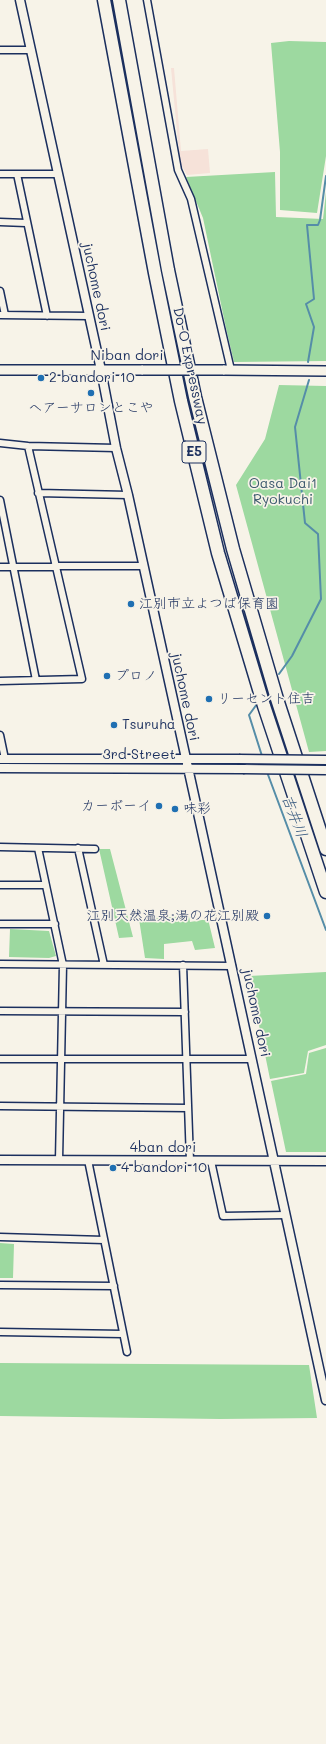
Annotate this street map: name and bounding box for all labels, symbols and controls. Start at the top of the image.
street label: juchome dori [78,241,114,333]
street label: Do-O Expressway [169,306,211,426]
street label: Niban dori [91,348,163,364]
place label: 2 bandori 10 [49,370,135,386]
marker: 2 bandori 10 [36,373,46,383]
marker: ヘアーサロンとこや [86,388,96,398]
place label: ヘアーサロンとこや [28,400,154,416]
road number: E5 [182,441,206,463]
park label: Oasa Dai1 Ryokuchi [249,476,317,508]
place label: 江別市立よつば保育園 [139,596,279,612]
marker: 江別市立よつば保育園 [126,599,136,609]
street label: juchome dori [167,651,203,743]
place label: プロノ [115,668,157,684]
marker: プロノ [102,671,112,681]
place label: リーセント住吉 [217,691,315,707]
marker: リーセント住吉 [204,694,214,704]
place label: Tsuruha [122,717,176,733]
marker: Tsuruha [109,720,119,730]
street label: 3rd Street [102,747,176,763]
water label: 吉井川 [278,792,310,840]
place label: カーボーイ [81,798,151,814]
marker: カーボーイ [154,801,164,811]
place label: 味彩 [183,801,211,817]
marker: 味彩 [170,804,180,814]
place label: 江別天然温泉;湯の花江別殿 [86,908,259,924]
marker: 江別天然温泉;湯の花江別殿 [262,911,272,921]
street label: juchome dori [238,967,274,1059]
street label: 4ban dori [130,1140,196,1156]
place label: 4 bandori 10 [121,1160,207,1176]
marker: 4 bandori 10 [108,1163,118,1173]

